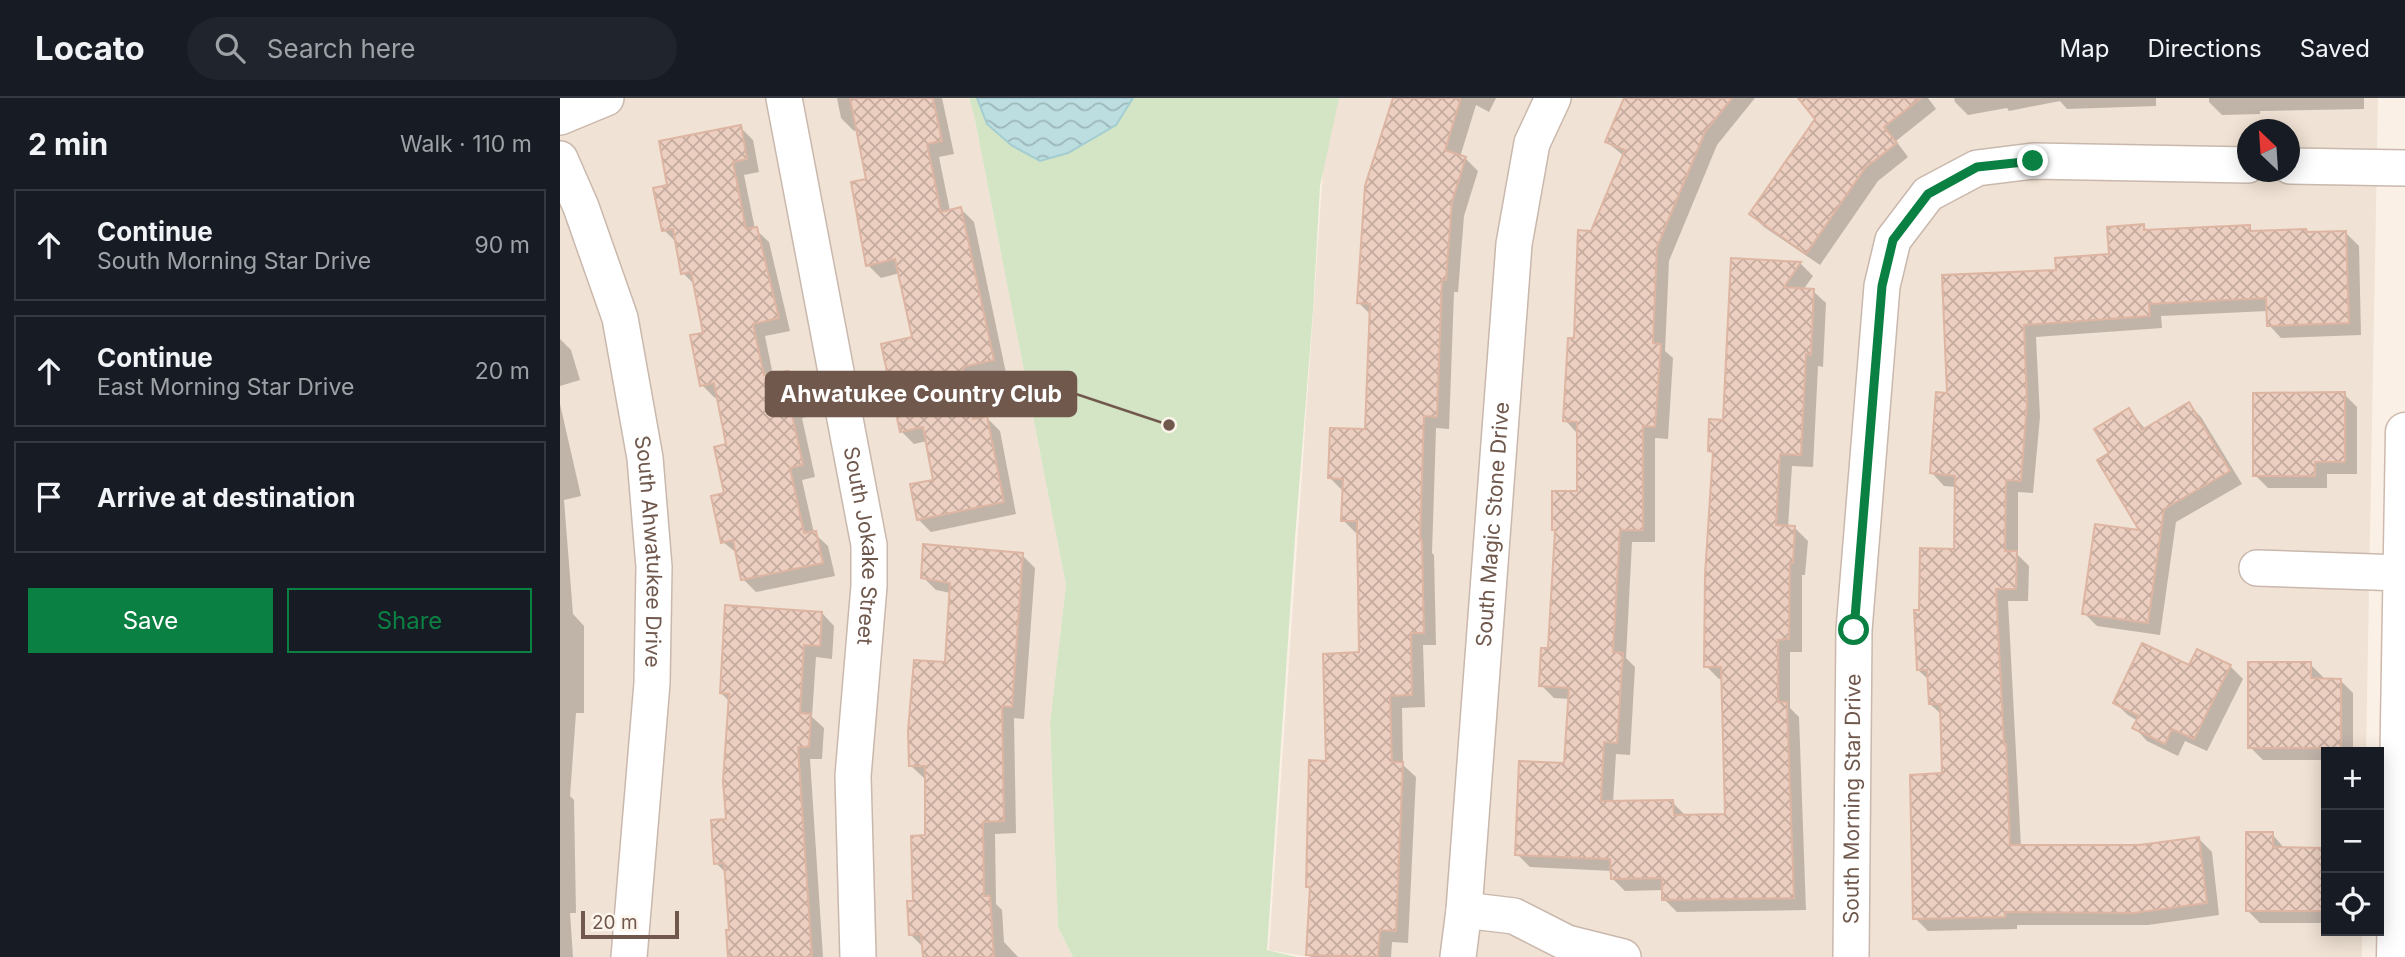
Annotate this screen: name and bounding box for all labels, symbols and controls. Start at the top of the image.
search box [187,17,677,80]
text: Locato [35,28,145,68]
icon: search [211,29,249,67]
text: Search here [267,33,415,64]
text: Map [2060,34,2109,63]
text: Directions [2147,34,2262,63]
text: Saved [2300,34,2370,63]
north arrow [2237,119,2300,182]
text: 2 min [28,126,108,162]
text: Walk · 110 m [400,130,532,158]
route end [2017,145,2048,176]
text: Continue [97,216,213,247]
icon: ahead [30,226,68,264]
text: 90 m [475,231,530,259]
text: South Morning Star Drive [97,247,371,275]
text: Continue [97,342,213,373]
icon: ahead [30,352,68,390]
text: 20 m [475,357,530,385]
callout: Ahwatukee Country Club [766,372,1076,416]
text: East Morning Star Drive [97,373,354,401]
text: Ahwatukee Country Club [780,380,1062,408]
street label: South Magic Stone Drive [1471,401,1514,648]
street label: South Ahwatukee Drive [629,434,667,668]
street label: South Jokake Street [839,444,882,646]
icon: arrive [30,478,68,516]
text: Arrive at destination [97,482,356,513]
button: Save [28,588,273,653]
button: Share [287,588,532,653]
route start [1838,614,1869,645]
street label: South Morning Star Drive [1838,674,1866,924]
map controls [2321,747,2384,936]
button: + [2321,747,2384,810]
button: − [2321,810,2384,873]
button: locate [2321,873,2384,936]
scale bar [581,908,679,940]
text: 20 m [592,911,638,934]

